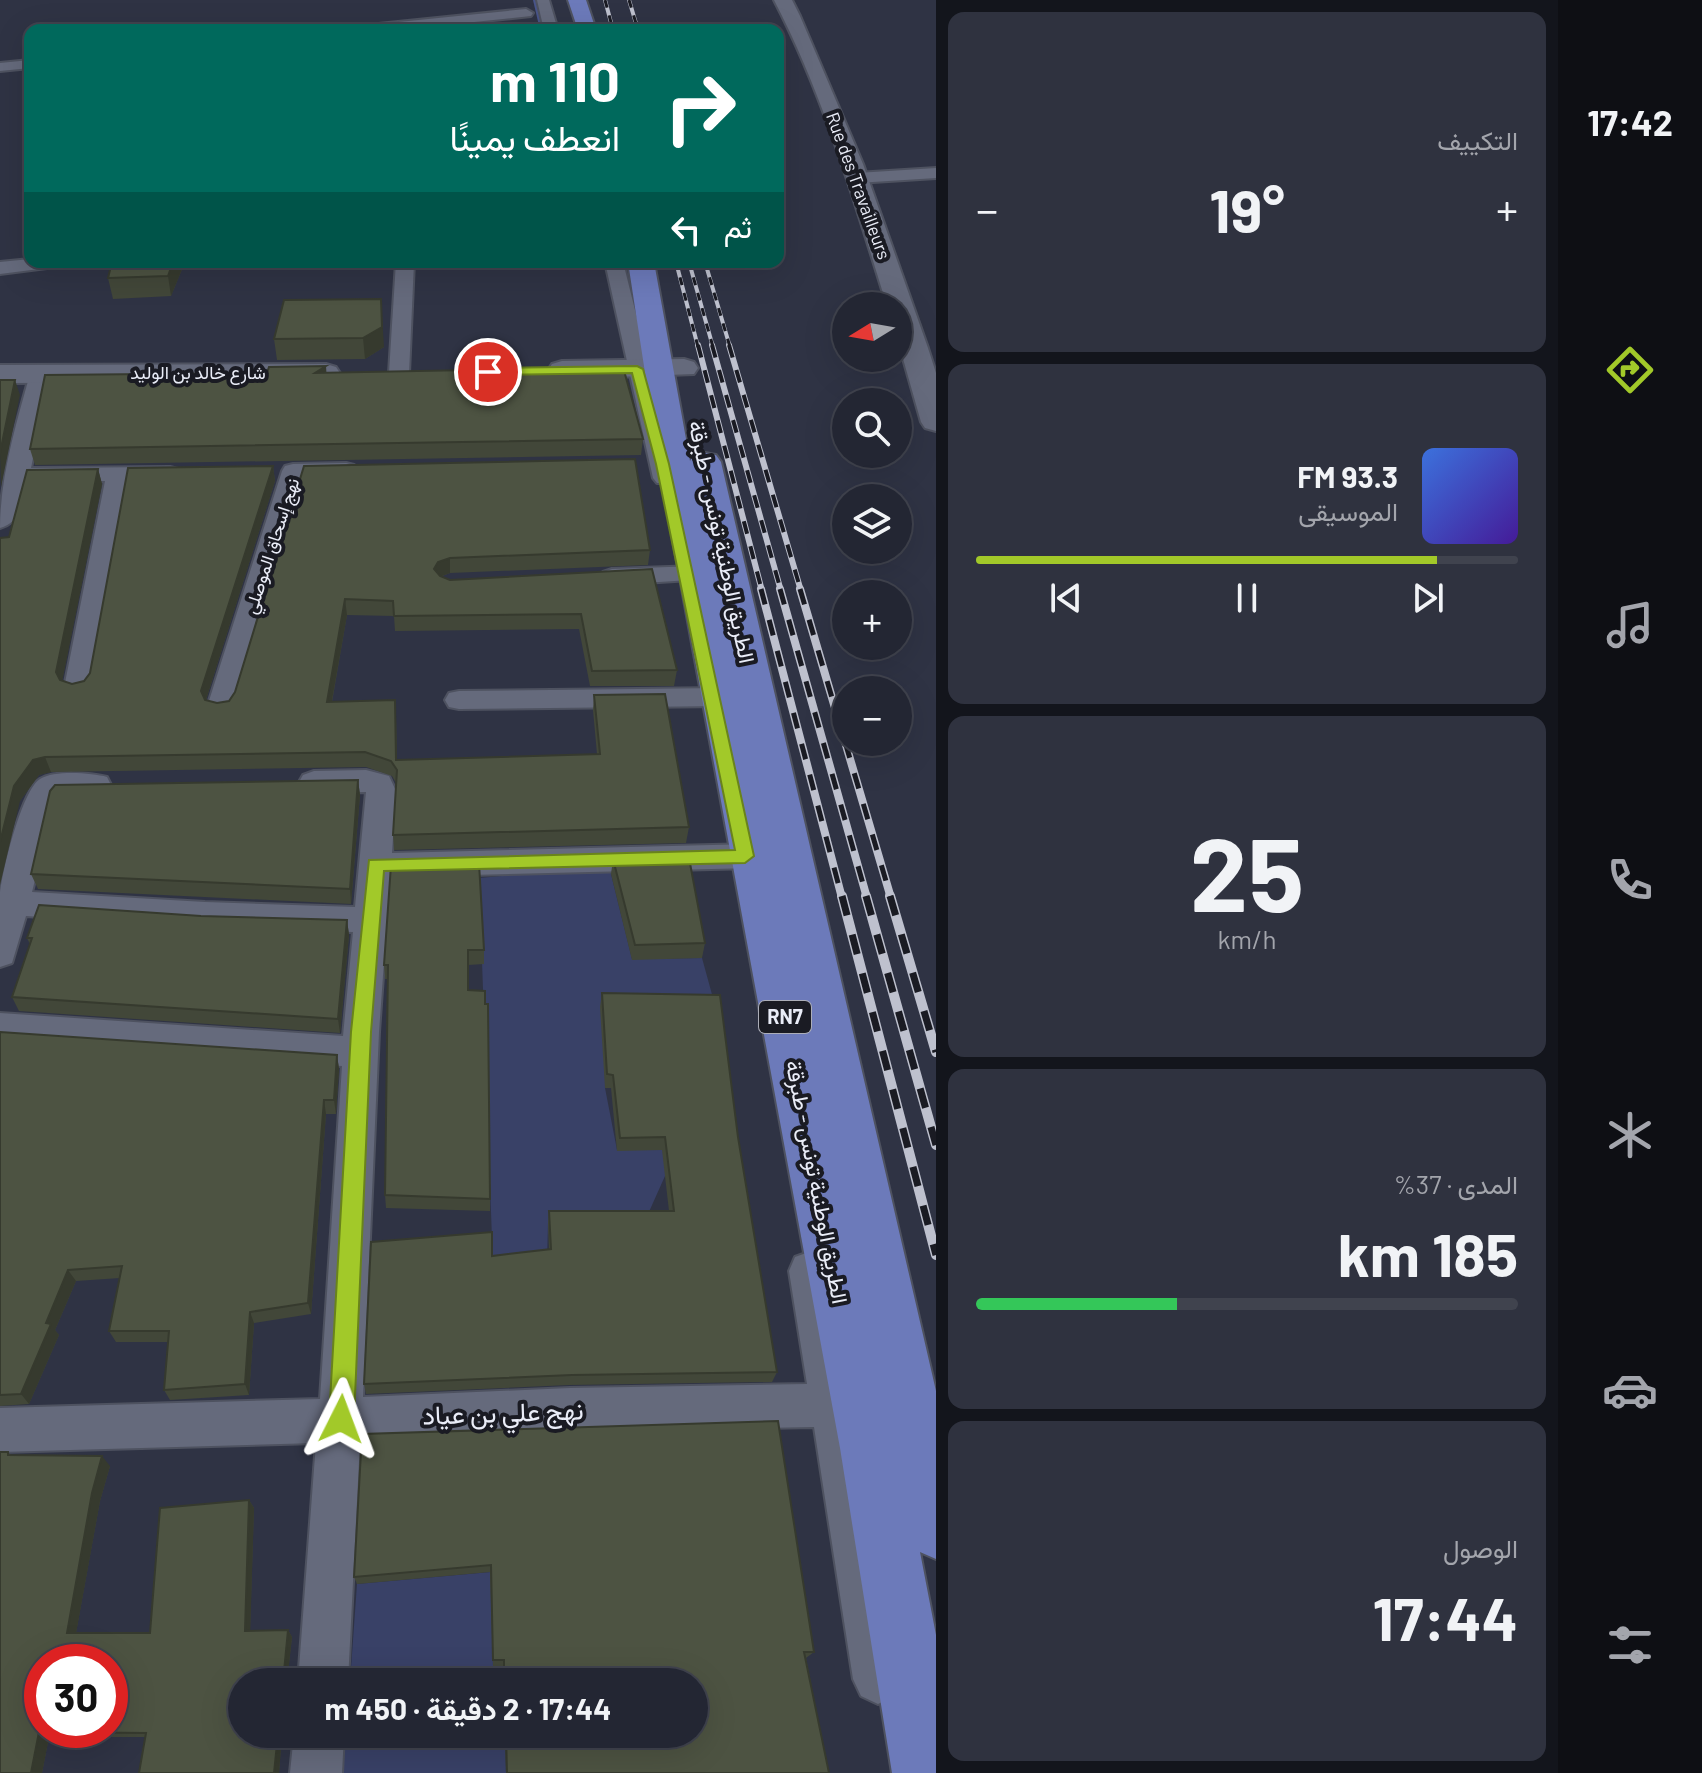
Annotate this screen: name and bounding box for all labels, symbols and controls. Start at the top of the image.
text: 110 m [490,46,620,113]
icon: right [648,56,752,160]
text: 17:42 [1587,100,1673,143]
street label: Rue des Travailleurs [822,109,896,262]
text: انعطف يمينًا [449,115,620,158]
text: التكييف [1437,124,1518,155]
text: 19° [1209,173,1285,245]
text: − [976,182,998,235]
text: + [1496,182,1518,235]
icon: left [664,208,708,252]
text: ثم [724,208,752,244]
north arrow [832,292,912,372]
map controls [832,292,912,756]
pin [454,338,522,406]
icon: directions [1602,342,1658,398]
icon: arrive [466,350,510,394]
street label: شارع خالد بن الوليد [130,361,266,385]
button: search [832,388,912,468]
street label: الطريق الوطنية تونس - طبرقة [683,418,761,666]
text: 93.3 FM [1297,458,1398,494]
street label: نهج إسحاق الموصلي [239,475,308,618]
button: layers [832,484,912,564]
text: الموسيقى [1298,495,1398,526]
icon: previous [1044,576,1088,620]
icon: pause [1225,576,1269,620]
icon: next [1406,576,1450,620]
button: + [832,580,912,660]
icon: music [1602,597,1658,653]
button: − [832,676,912,756]
text: 25 [1190,808,1304,933]
icon: phone [1602,852,1658,908]
text: km/h [1218,923,1276,954]
road number: RN7 [759,1001,811,1033]
street label: الطريق الوطنية تونس - طبرقة [780,1058,854,1306]
icon: climate [1602,1107,1658,1163]
text: المدى · 37% [1394,1168,1518,1199]
text: 185 km [1338,1217,1518,1289]
icon: car [1602,1362,1658,1418]
position arrow [299,1377,383,1461]
street label: نهج علي بن عياد [422,1393,584,1437]
text: الوصول [1443,1532,1518,1563]
text: 17:44 [1373,1581,1518,1653]
icon: filters [1602,1617,1658,1673]
speed limit sign: 30 [24,1644,128,1748]
text: 17:44 · 2 دقيقة · 450 m [325,1690,611,1726]

